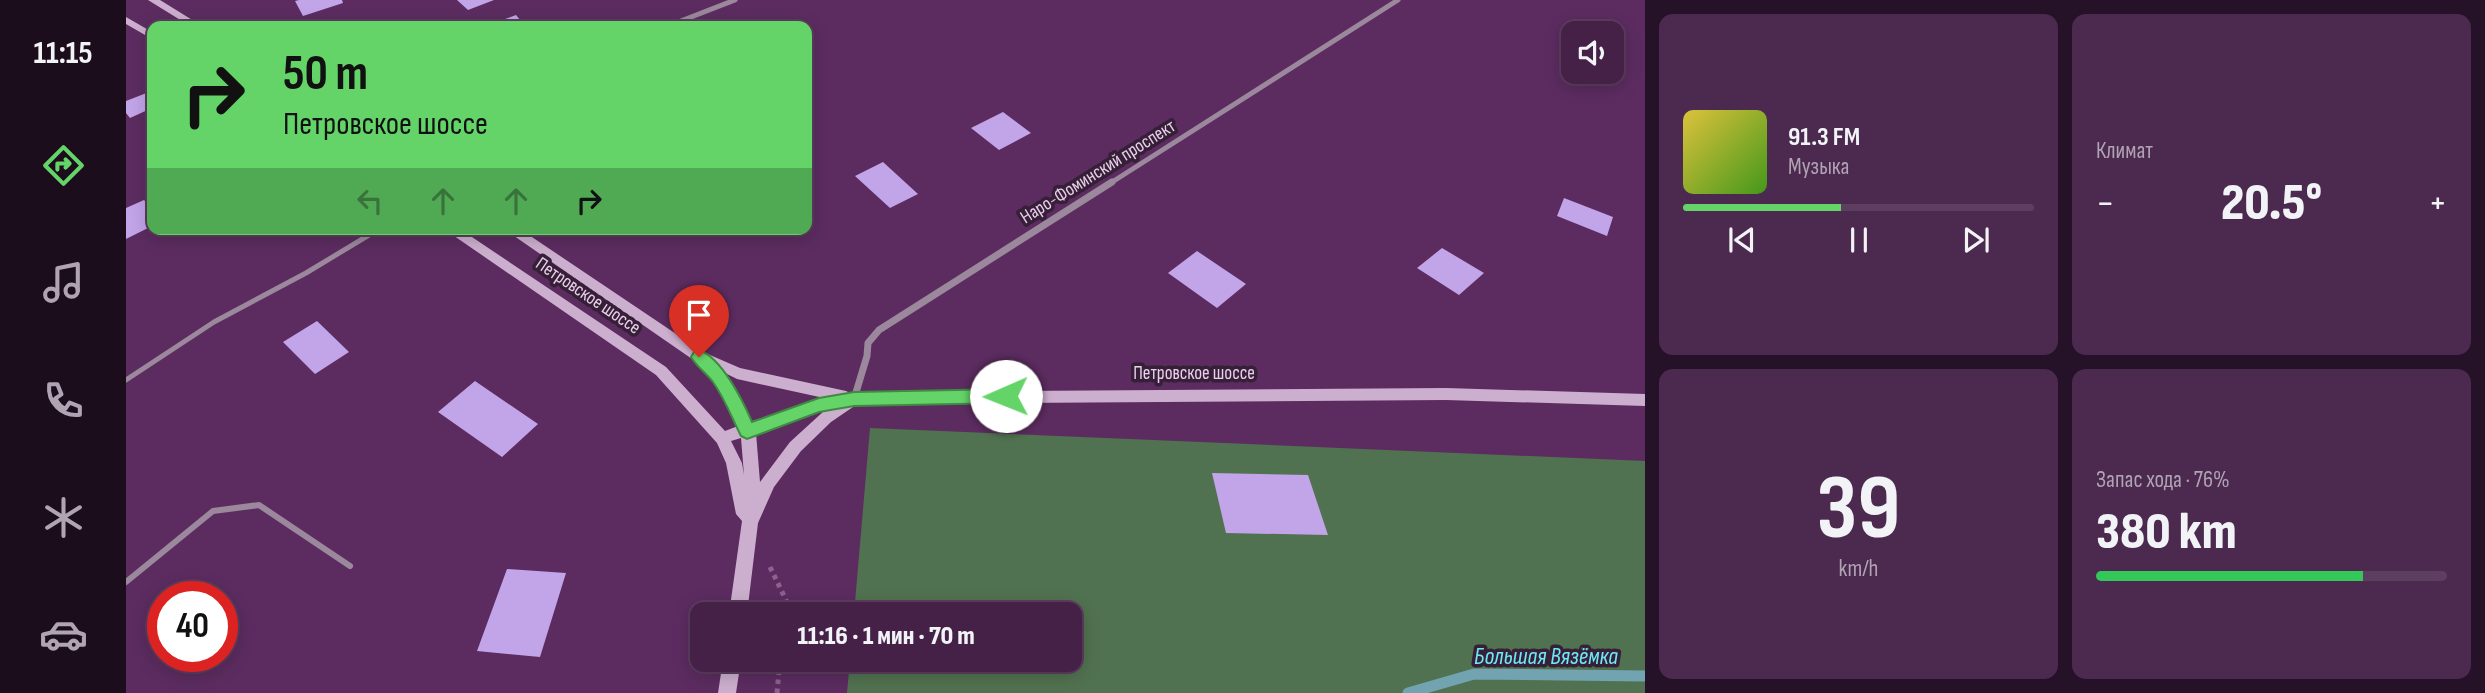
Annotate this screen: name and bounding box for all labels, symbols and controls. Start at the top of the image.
map controls [1561,21,1624,84]
button: sound [1561,21,1624,84]
text: 11:15 [34,34,92,73]
text: 50 m [283,45,368,104]
icon: right [168,49,259,140]
text: Петровское шоссе [283,105,488,144]
street label: Наро-Фоминский проспект [1016,115,1180,229]
text: 91.3 FM [1788,122,1860,153]
text: Климат [2096,137,2153,165]
icon: directions [39,141,88,190]
text: Музыка [1788,153,1849,181]
text: 20.5° [2221,172,2322,235]
text: − [2096,181,2115,226]
text: + [2428,181,2447,226]
icon: left [351,182,389,220]
icon: ahead [424,182,462,220]
icon: ahead [497,182,535,220]
icon: right [570,182,608,220]
icon: previous [1723,221,1761,259]
icon: pause [1840,221,1878,259]
icon: next [1957,221,1995,259]
street label: Петровское шоссе [531,252,645,340]
icon: music [39,258,88,307]
pin [669,285,729,357]
icon: arrive [680,296,718,334]
position arrow [969,359,1043,433]
street label: Петровское шоссе [1133,362,1255,385]
icon: phone [39,376,88,425]
text: 39 [1817,455,1900,564]
text: Запас хода · 76% [2096,466,2230,494]
icon: climate [39,493,88,542]
text: 380 km [2096,501,2237,564]
text: km/h [1839,555,1878,583]
speed limit sign: 40 [147,581,238,672]
icon: car [39,610,88,659]
text: 11:16 · 1 мин · 70 m [797,621,975,652]
water label: Большая Вязёмка [1474,642,1618,671]

